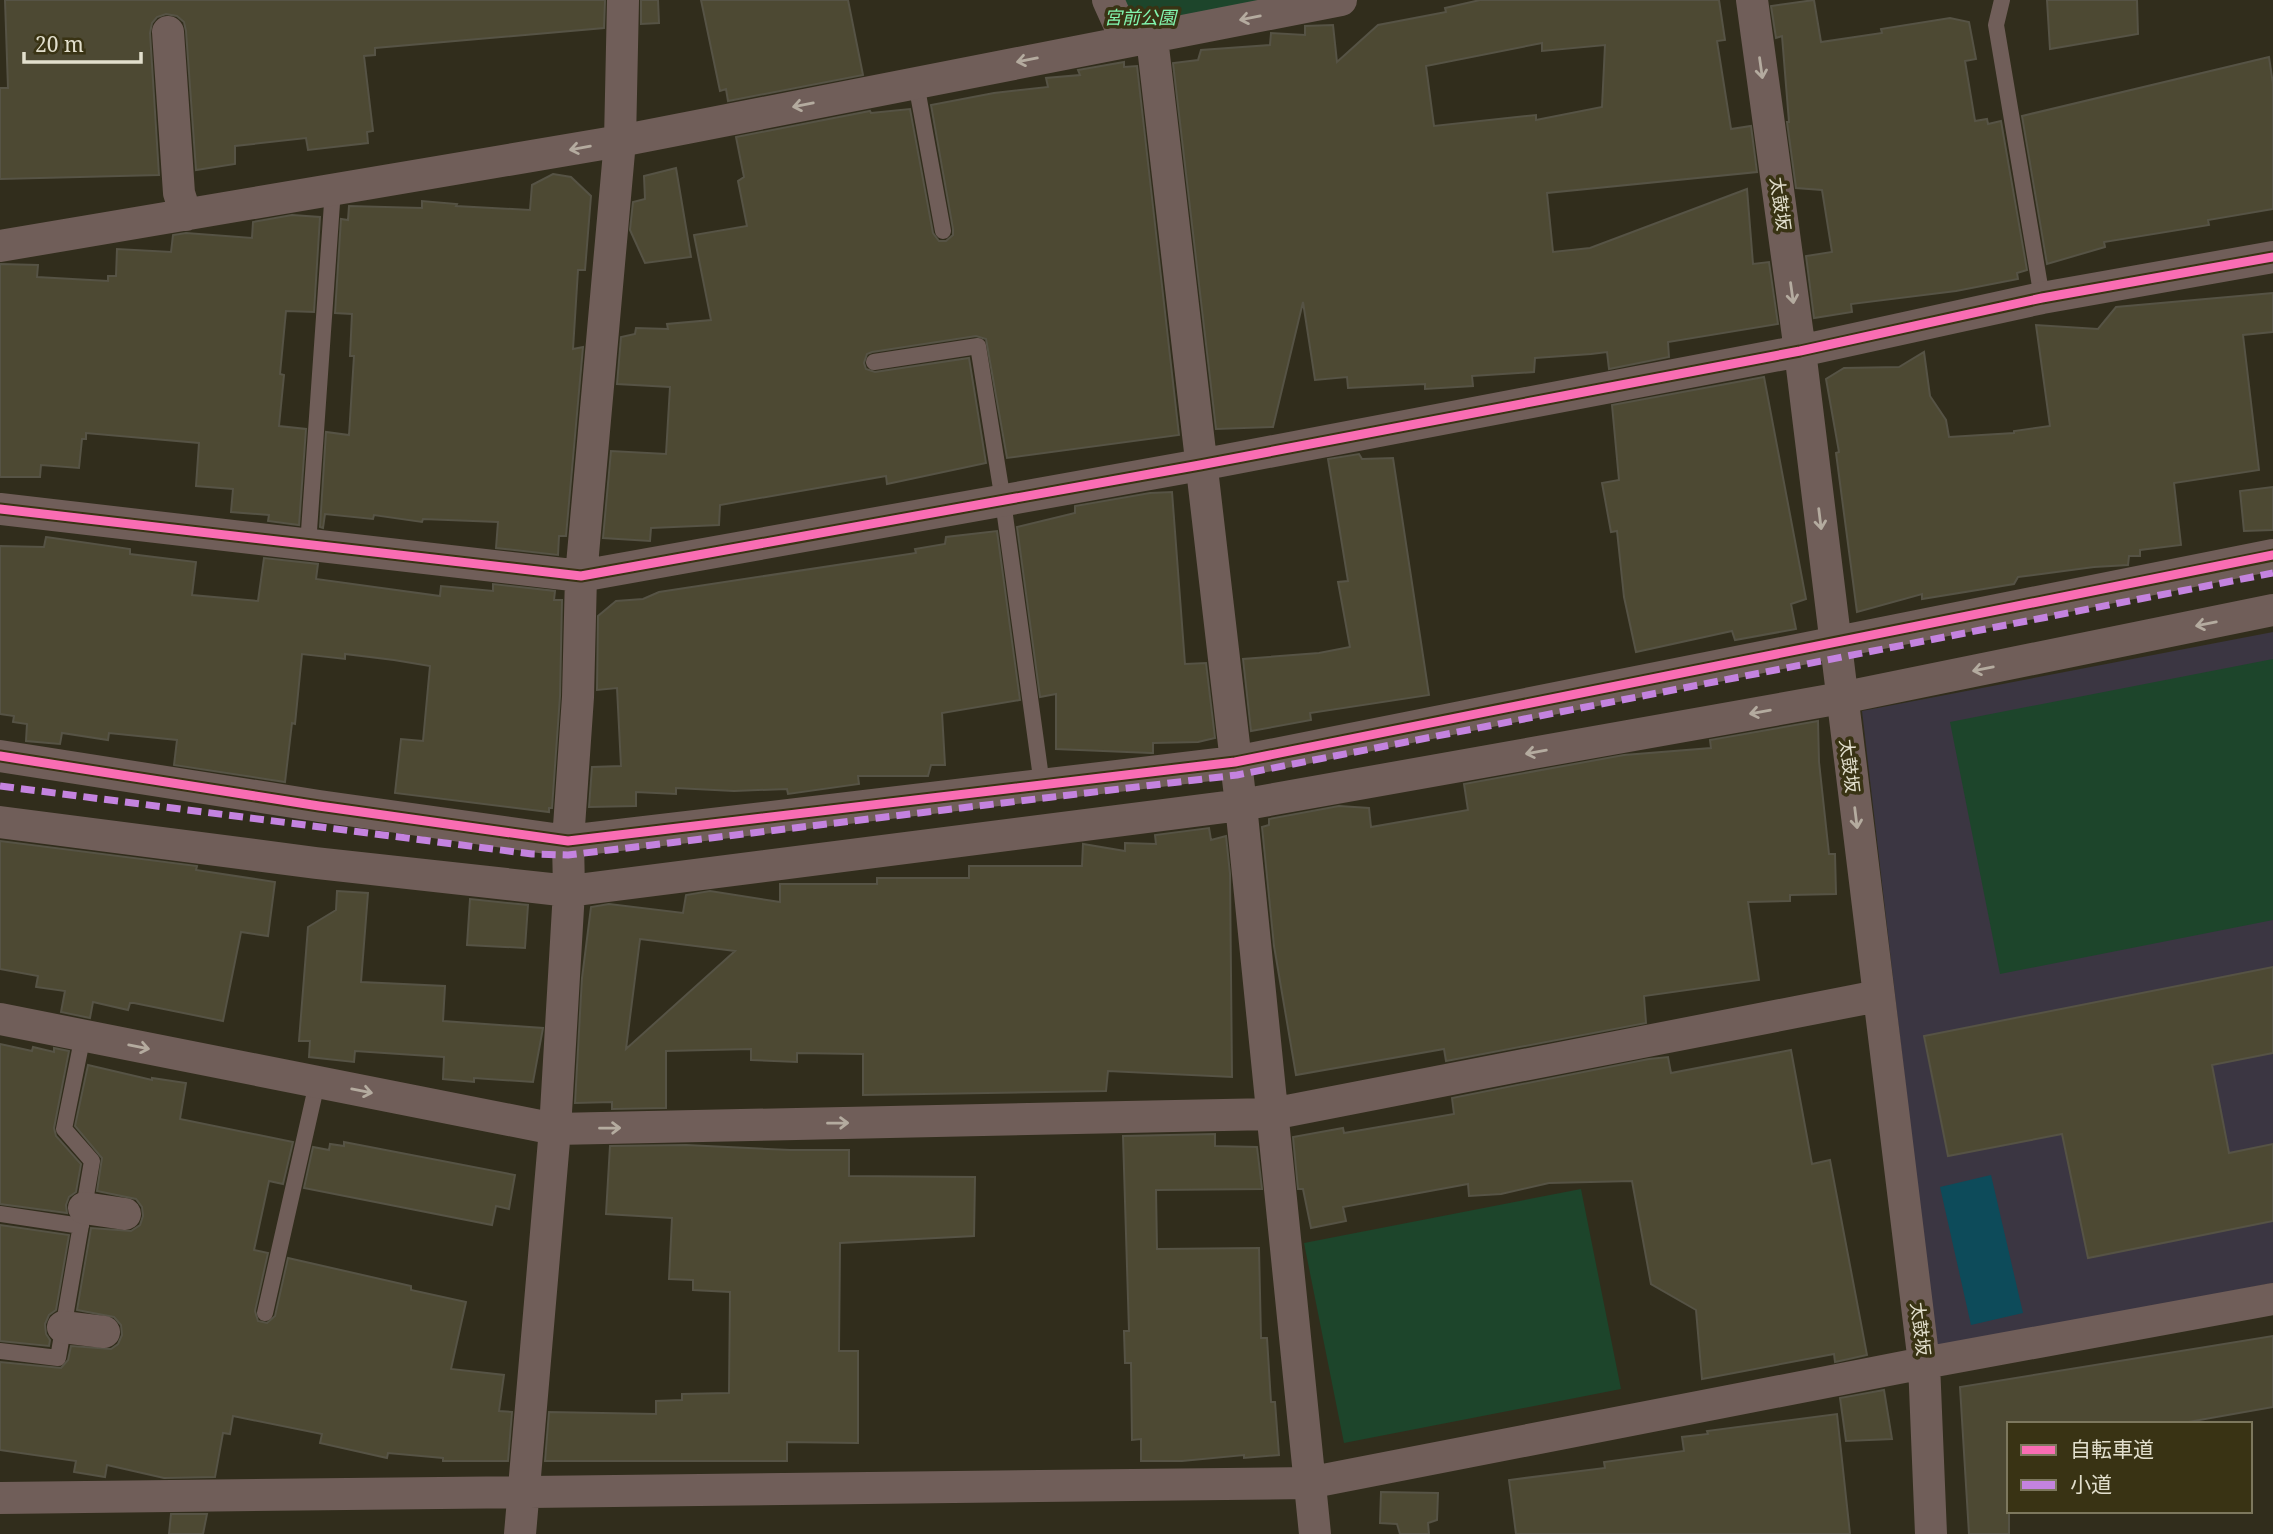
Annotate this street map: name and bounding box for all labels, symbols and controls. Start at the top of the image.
park label: 宮前公園 [1104,5,1179,29]
one-way arrow [1239,12,1262,26]
scale bar [24,21,142,65]
text: 20 m [35,30,84,58]
one-way arrow [1016,54,1039,68]
one-way arrow [1755,56,1768,78]
one-way arrow [792,98,815,112]
one-way arrow [569,142,592,155]
street label: 太鼓坂 [1765,175,1797,232]
one-way arrow [1785,281,1798,304]
one-way arrow [1813,507,1826,530]
one-way arrow [2195,617,2218,631]
one-way arrow [1972,662,1995,676]
one-way arrow [1749,706,1772,719]
street label: 太鼓坂 [1835,738,1865,794]
one-way arrow [1525,746,1548,759]
one-way arrow [1849,806,1862,828]
one-way arrow [127,1040,150,1054]
one-way arrow [350,1085,373,1099]
one-way arrow [826,1117,849,1130]
one-way arrow [599,1121,622,1135]
street label: 太鼓坂 [1906,1301,1936,1357]
legend [2007,1422,2252,1513]
text: 自転車道 [2070,1435,2154,1463]
text: 小道 [2070,1470,2112,1498]

